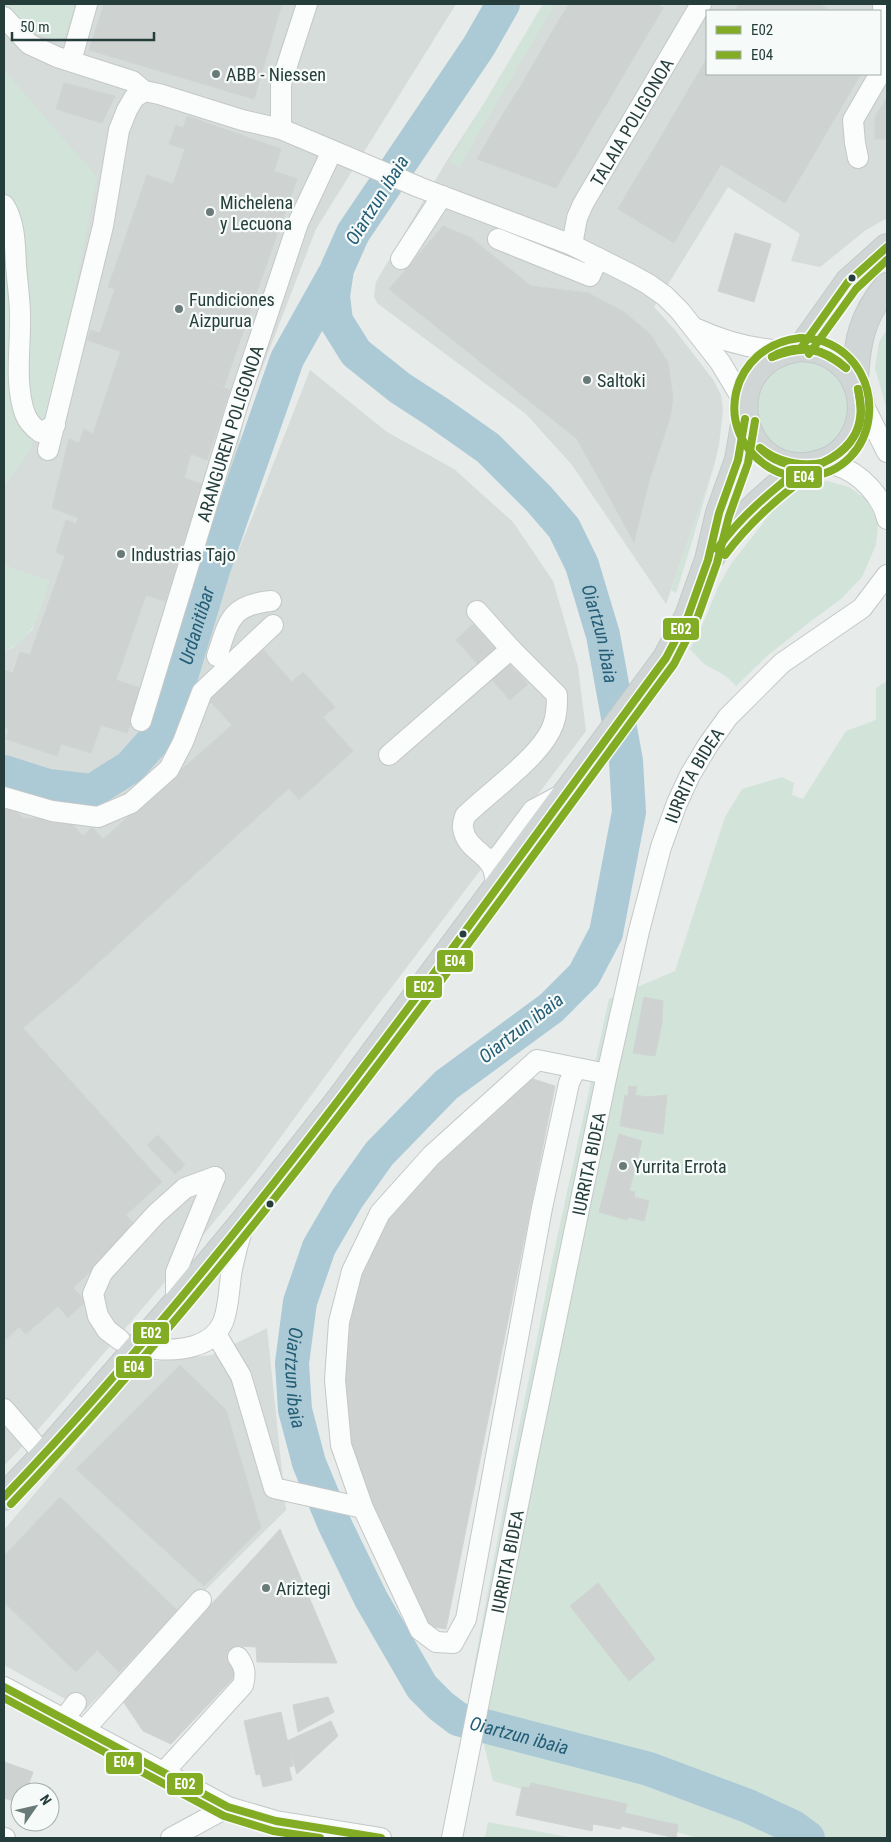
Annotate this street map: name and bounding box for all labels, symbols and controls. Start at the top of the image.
scale bar [12,10,155,42]
legend [706,10,881,75]
text: 50 m [20,18,50,36]
text: E02 [751,21,773,39]
text: E04 [751,46,773,64]
street label: TALAIA POLIGONOA [586,54,678,190]
place label: ABB - Niessen [226,64,326,85]
marker: ABB - Niessen [210,68,222,80]
water label: Oiartzun ibaia [340,151,414,249]
place label: Michelena y Lecuona [220,192,293,234]
marker: Michelena y Lecuona [204,206,216,218]
unlabelled marker [847,273,857,283]
place label: Fundiciones Aizpurua [189,289,275,331]
marker: Fundiciones Aizpurua [173,303,185,315]
street label: ARANGUREN POLIGONOA [192,342,267,524]
place label: Saltoki [597,370,646,391]
marker: Saltoki [581,374,593,386]
line badge: E04 [785,465,823,489]
text: E04 [793,469,815,485]
place label: Industrias Tajo [131,544,236,565]
marker: Industrias Tajo [115,548,127,560]
water label: Oiartzun ibaia [577,581,623,685]
water label: Urdanitibar [174,583,219,667]
line badge: E02 [662,617,700,641]
text: E02 [670,621,692,637]
street label: IURRITA BIDEA [660,723,728,826]
unlabelled marker [458,929,468,939]
line badge: E04 [436,949,474,973]
text: E04 [444,953,466,969]
line badge: E02 [405,975,443,999]
text: E02 [413,979,435,995]
water label: Oiartzun ibaia [474,988,568,1068]
street label: IURRITA BIDEA [567,1109,609,1217]
place label: Yurrita Errota [633,1156,727,1177]
marker: Yurrita Errota [617,1160,629,1172]
unlabelled marker [265,1199,275,1209]
line badge: E02 [132,1321,170,1345]
text: E02 [140,1325,162,1341]
water label: Oiartzun ibaia [280,1326,311,1431]
line badge: E04 [115,1355,153,1379]
text: E04 [123,1359,145,1375]
street label: IURRITA BIDEA [486,1507,528,1615]
place label: Ariztegi [276,1578,331,1599]
marker: Ariztegi [260,1582,272,1594]
water label: Oiartzun ibaia [467,1711,571,1759]
line badge: E04 [105,1751,143,1775]
text: E04 [113,1754,135,1770]
line badge: E02 [166,1772,204,1796]
text: E02 [174,1776,196,1792]
north arrow [10,1782,60,1832]
text: N [37,1792,55,1808]

